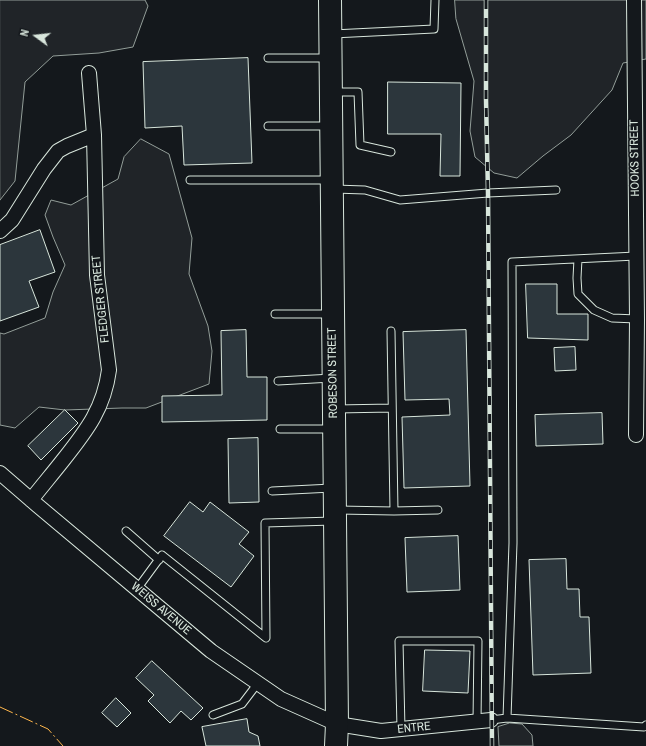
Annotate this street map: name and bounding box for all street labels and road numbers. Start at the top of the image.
street label: HOOKS STREET [627,119,643,197]
street label: FLEDGER STREET [89,254,113,344]
street label: ROBESON STREET [325,327,341,419]
street label: WEISS AVENUE [128,580,194,638]
street label: ENTRE [397,719,431,737]

